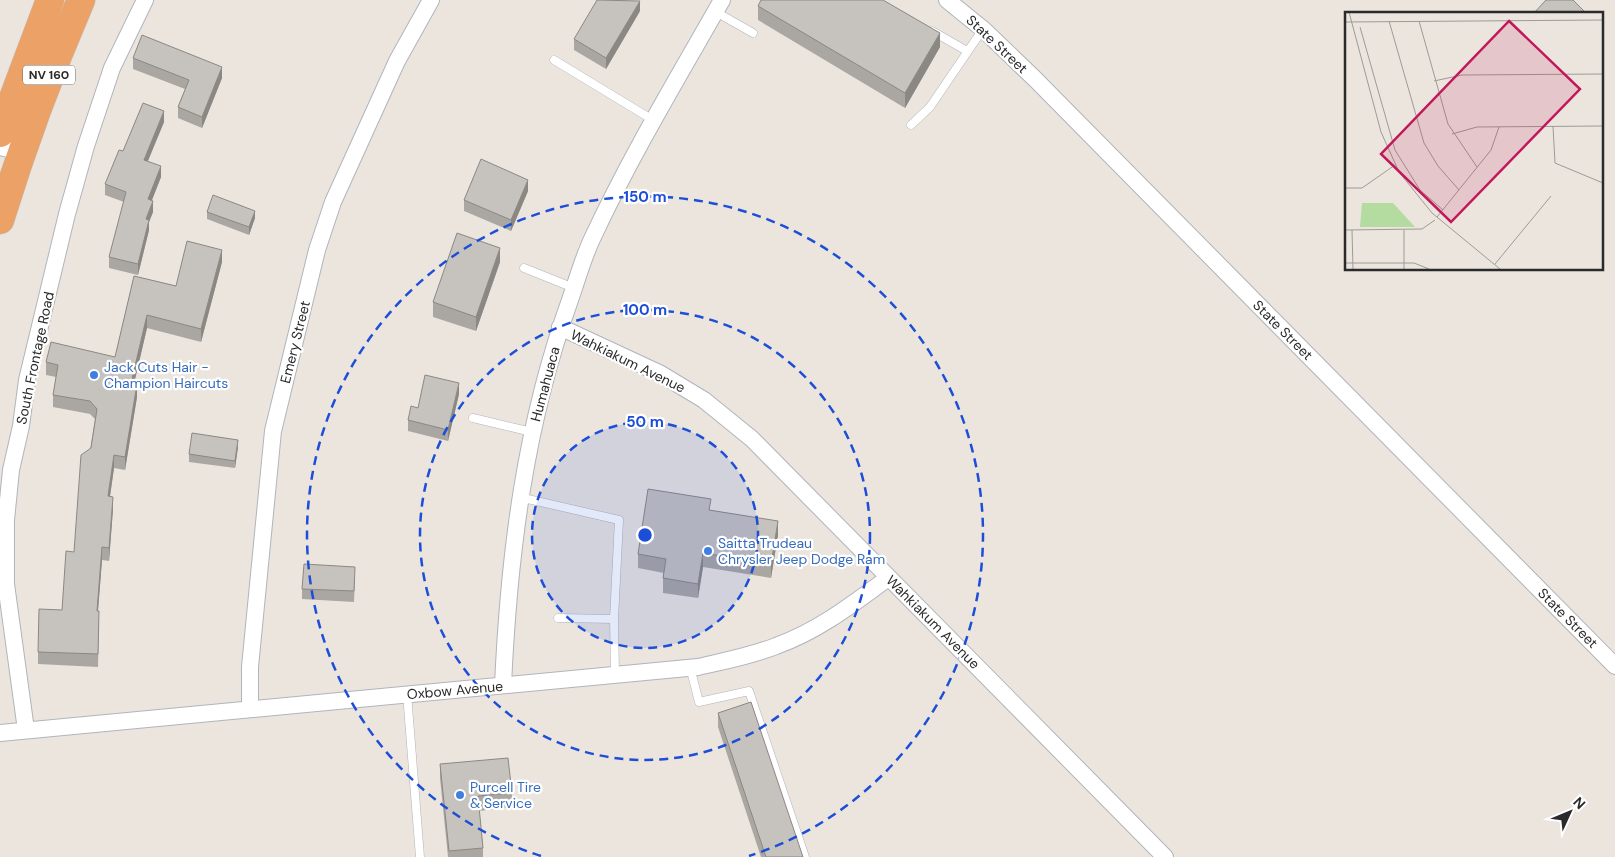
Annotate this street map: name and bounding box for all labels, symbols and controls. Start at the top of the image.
street label: State Street [962,11,1032,77]
inset map [1345,12,1602,270]
road number: NV 160 [23,66,75,84]
text: 150 m [624,187,667,207]
street label: South Frontage Road [12,290,58,426]
street label: State Street [1249,296,1317,364]
street label: Emery Street [276,299,314,385]
text: 100 m [623,300,667,320]
street label: Wahkiakum Avenue [568,325,688,397]
street label: Humahuaca [526,344,564,424]
place label: Jack Cuts Hair - Champion Haircuts [104,358,228,392]
marker: Jack Cuts Hair - Champion Haircuts [88,369,100,381]
text: 50 m [626,412,664,432]
centre of rings [636,526,654,544]
place label: Saitta Trudeau Chrysler Jeep Dodge Ram [718,534,885,568]
marker: Saitta Trudeau Chrysler Jeep Dodge Ram [702,545,714,557]
street label: Wahkiakum Avenue [882,571,984,673]
street label: State Street [1534,584,1602,652]
street label: Oxbow Avenue [406,677,504,703]
place label: Purcell Tire & Service [470,778,541,812]
north arrow [1545,787,1595,837]
marker: Purcell Tire & Service [454,789,466,801]
text: N [1569,793,1589,813]

